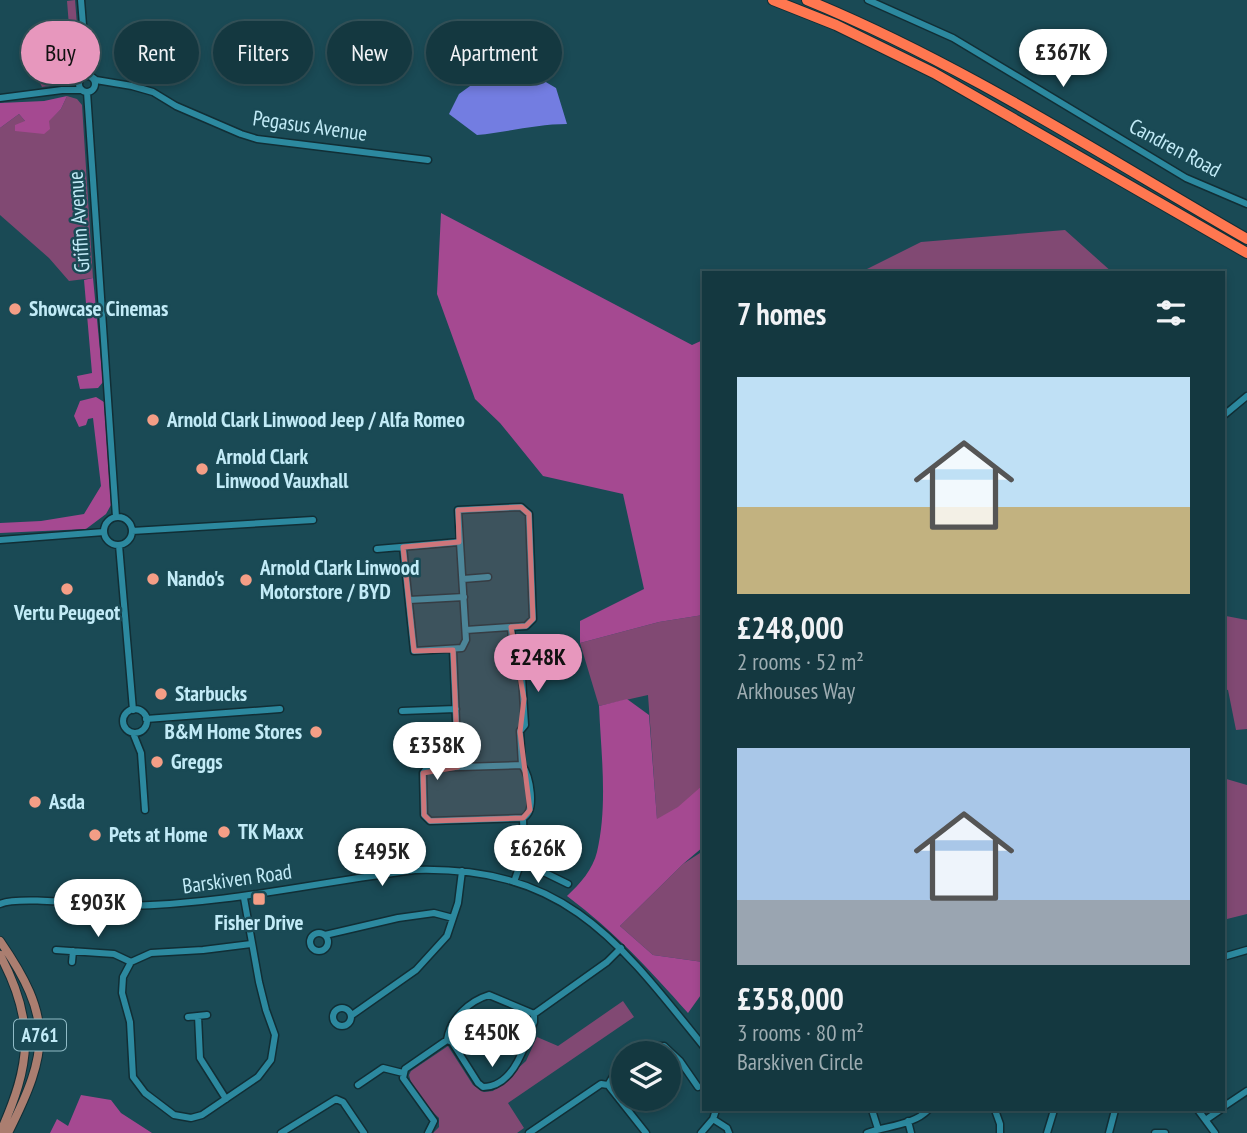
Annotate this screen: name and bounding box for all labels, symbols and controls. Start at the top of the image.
chip: Buy [21,21,100,84]
chip: Rent [114,21,199,84]
chip: Filters [213,21,313,84]
chip: New [327,21,412,84]
chip: Apartment [426,21,562,84]
pin: £367K [1014,29,1112,89]
text: £367K [1035,37,1091,66]
street label: Pegasus Avenue [251,104,369,147]
street label: Candren Road [1125,112,1226,183]
street label: Griffin Avenue [61,170,96,274]
text: 7 homes [737,294,826,333]
icon: filters [1152,294,1190,332]
place label: Showcase Cinemas [29,295,168,322]
marker: Showcase Cinemas [7,301,23,317]
place label: Arnold Clark Linwood Jeep / Alfa Romeo [166,406,465,433]
marker: Arnold Clark Linwood Jeep / Alfa Romeo [145,412,161,428]
icon: home [901,422,1027,548]
place label: Arnold Clark Linwood Vauxhall [215,443,349,494]
marker: Arnold Clark Linwood Vauxhall [194,461,210,477]
place label: Arnold Clark Linwood Motorstore / BYD [259,554,419,605]
place label: Nando's [167,565,224,592]
marker: Nando's [145,571,161,587]
marker: Arnold Clark Linwood Motorstore / BYD [238,572,254,588]
marker: Vertu Peugeot [59,581,75,597]
place label: Vertu Peugeot [13,599,120,626]
text: £248,000 [737,608,844,647]
pin: £248K [489,634,587,694]
text: £248K [510,642,566,671]
text: 2 rooms · 52 m² [737,647,864,676]
text: Arkhouses Way [737,676,855,705]
place label: Starbucks [175,680,247,707]
marker: Starbucks [153,686,169,702]
place label: B&M Home Stores [164,718,302,745]
pin: £358K [388,722,486,782]
marker: B&M Home Stores [308,724,324,740]
text: £358K [409,730,465,759]
place label: Greggs [171,748,223,775]
marker: Greggs [149,754,165,770]
place label: Asda [48,788,85,815]
icon: home [901,793,1027,919]
marker: Asda [27,794,43,810]
place label: TK Maxx [238,818,304,845]
place label: Pets at Home [109,821,208,848]
marker: TK Maxx [216,824,232,840]
pin: £626K [489,826,587,885]
marker: Pets at Home [87,827,103,843]
pin: £495K [333,828,431,888]
text: £626K [510,833,566,862]
text: £495K [354,836,410,865]
street label: Barskiven Road [181,857,293,900]
pin: £903K [49,880,147,939]
text: £903K [70,887,126,916]
marker: Fisher Drive [251,891,267,907]
place label: Fisher Drive [214,909,304,936]
text: £358,000 [737,979,844,1018]
pin: £450K [443,1010,541,1069]
text: £450K [464,1017,520,1046]
text: 3 rooms · 80 m² [737,1018,864,1047]
road number: A761 [14,1020,66,1050]
map controls [611,1041,681,1111]
button: layers [611,1041,681,1111]
text: Barskiven Circle [737,1047,863,1076]

